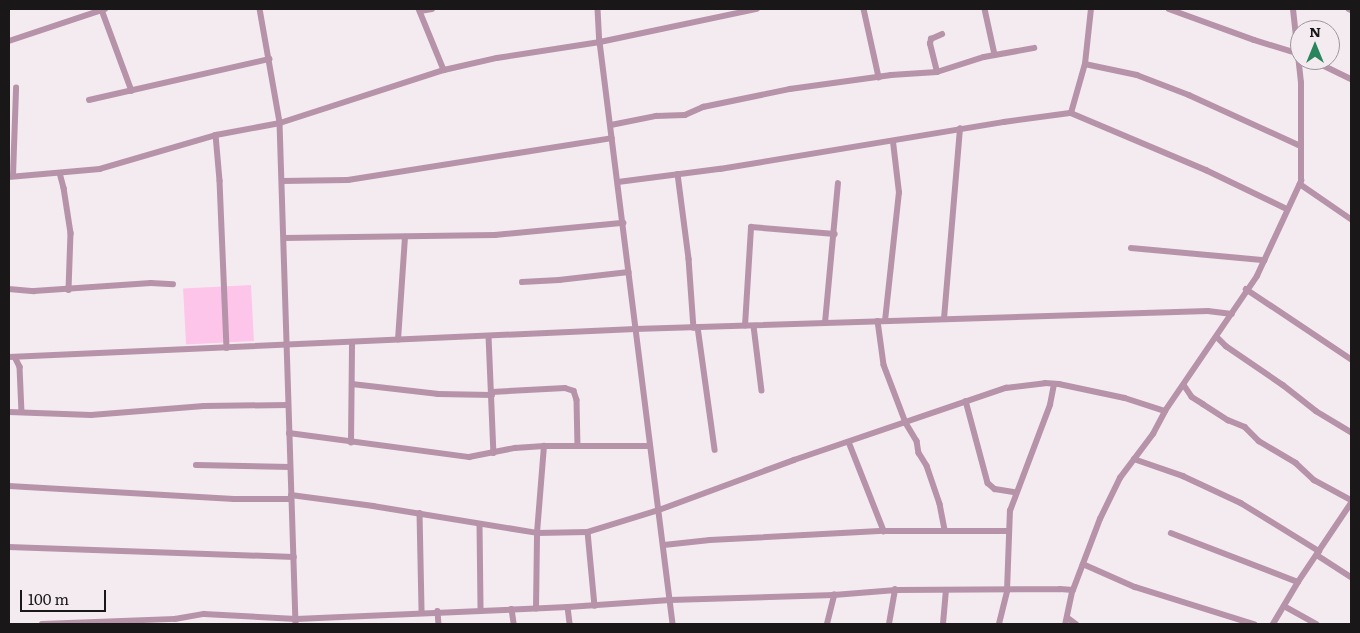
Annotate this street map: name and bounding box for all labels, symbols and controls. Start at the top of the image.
north arrow [1290,20,1340,70]
text: N [1309,21,1321,41]
scale bar [22,580,109,612]
text: 100 m [28,587,69,610]

